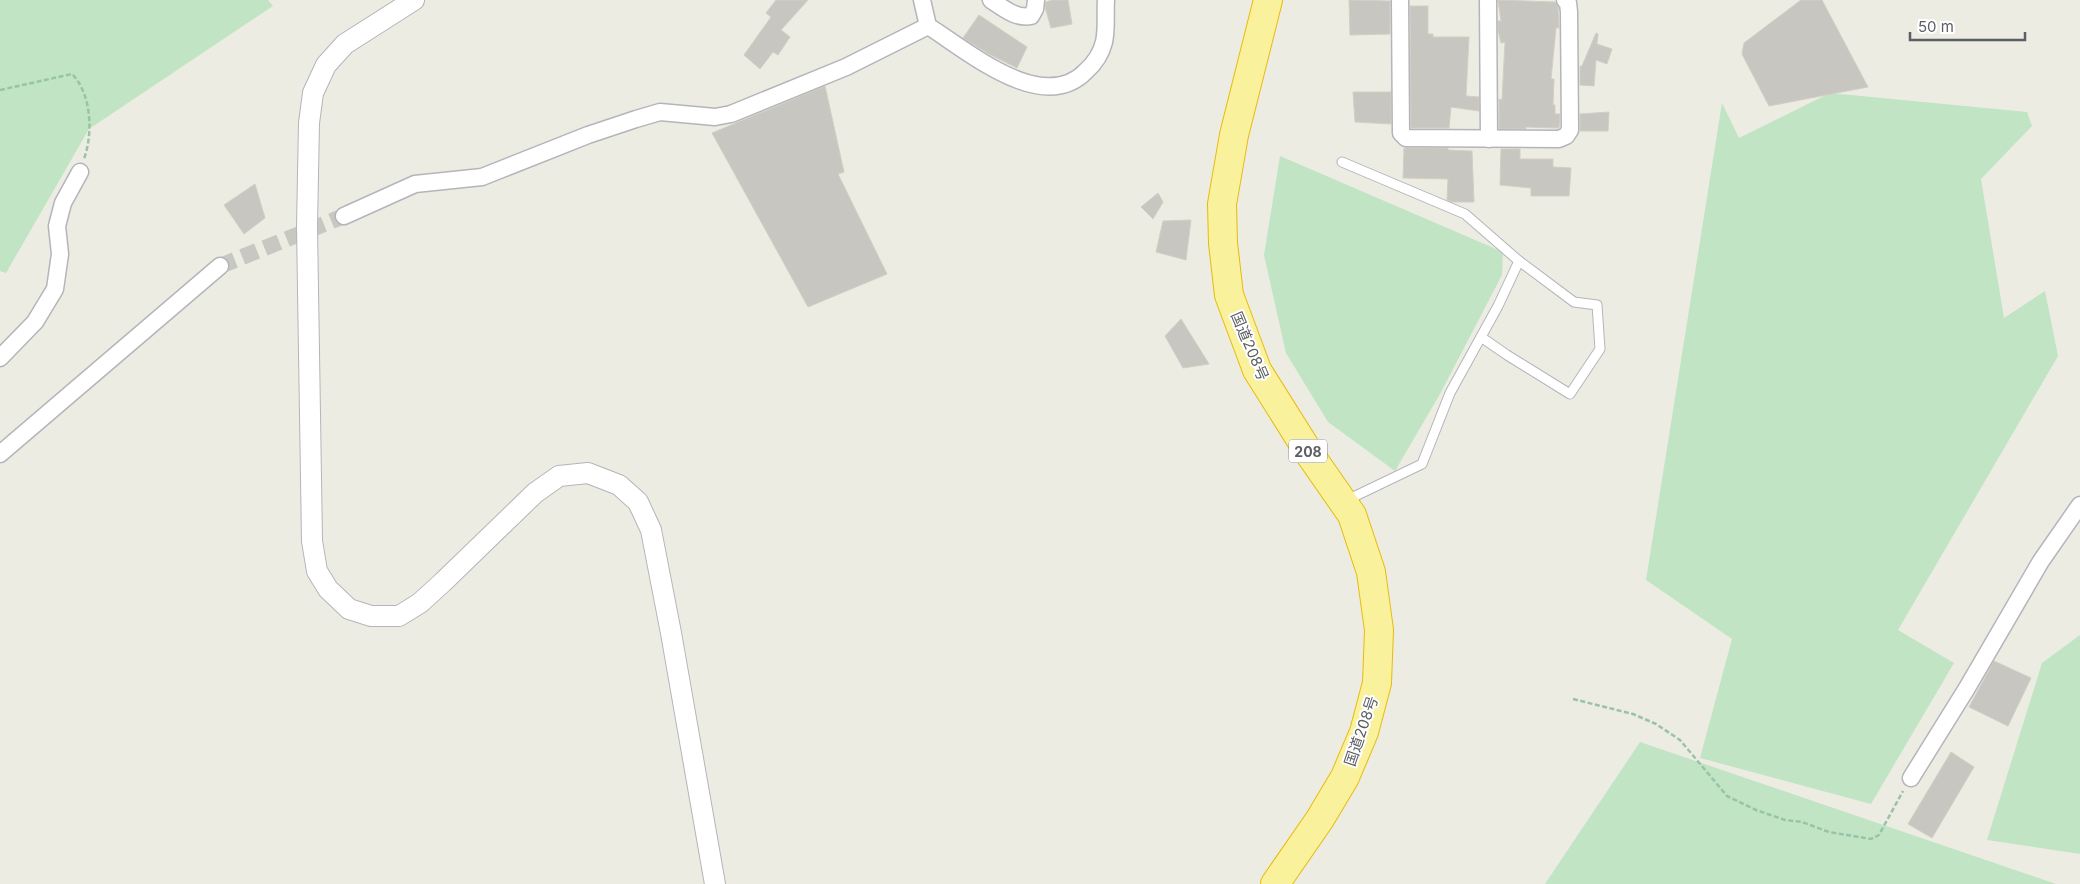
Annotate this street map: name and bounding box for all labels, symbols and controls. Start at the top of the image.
scale bar [1910,10,2025,42]
text: 50 m [1918,17,1954,36]
street label: 国道208号 [1227,309,1273,383]
road number: 208 [1289,440,1327,462]
street label: 国道208号 [1340,693,1382,769]

